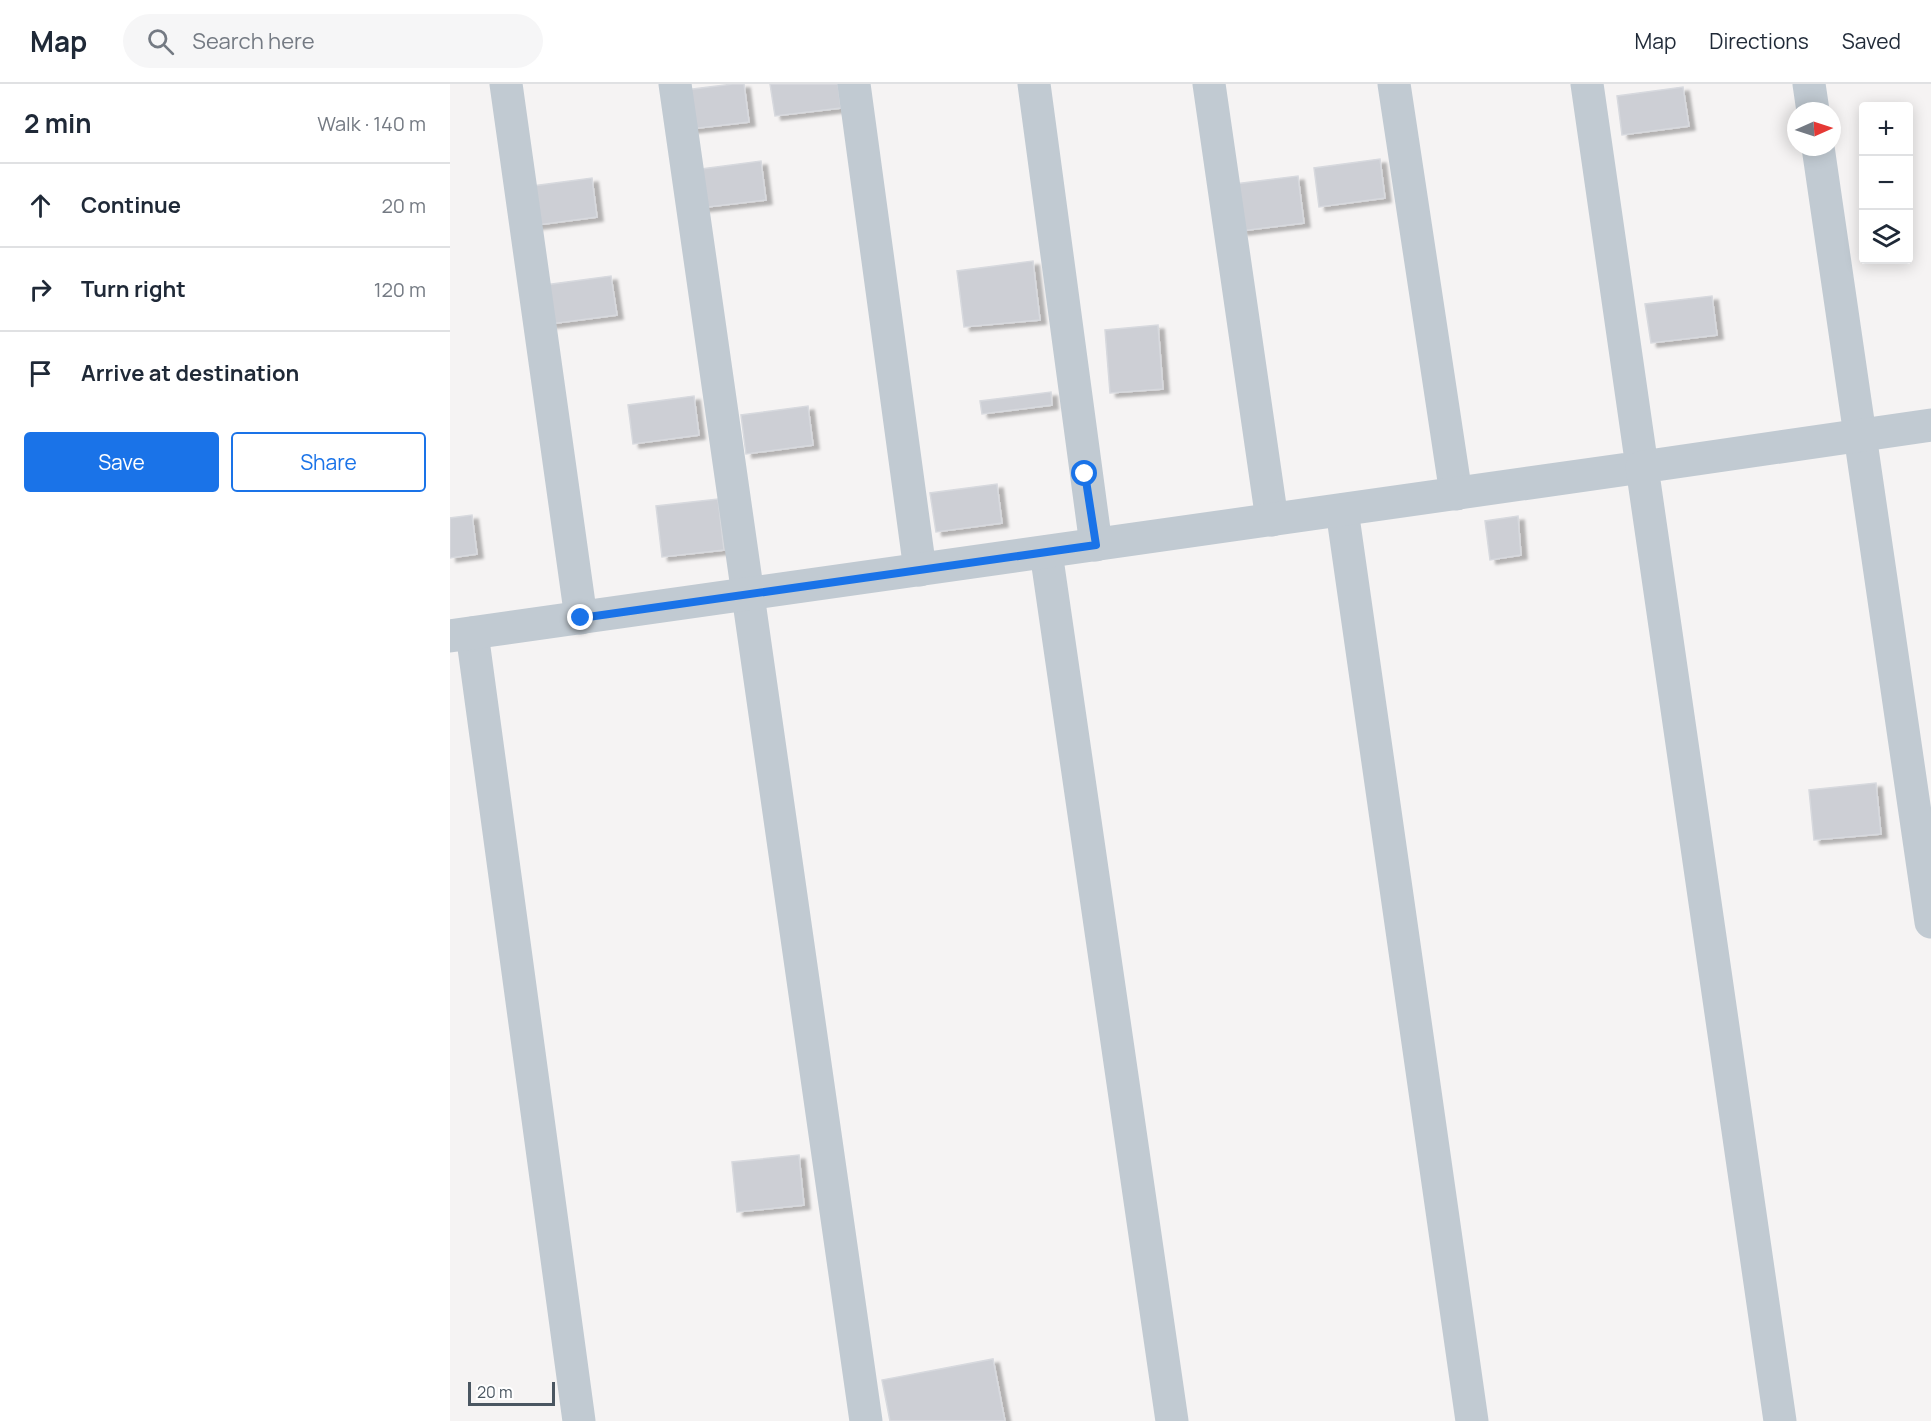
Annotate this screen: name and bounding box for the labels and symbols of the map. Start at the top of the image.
north arrow [1787,102,1841,156]
route start [1071,460,1097,486]
route end [567,604,593,630]
scale bar [468,1379,555,1406]

